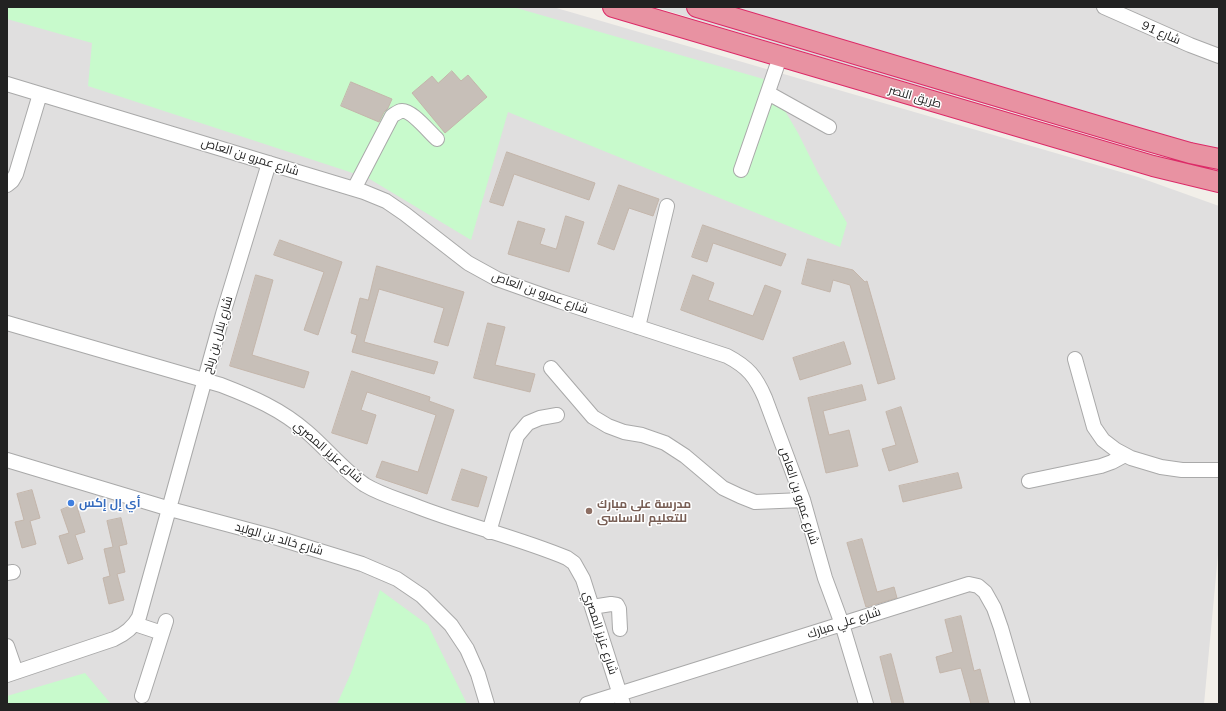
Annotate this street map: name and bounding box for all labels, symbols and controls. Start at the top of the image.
street label: شارع 91 [1139,18,1183,48]
street label: طريق النصر [887,83,943,111]
street label: شارع عمرو بن العاص [199,135,301,179]
street label: شارع عمرو بن العاص [490,269,590,317]
street label: شارع بلال بن رباح [200,294,236,376]
street label: شارع عزيز المصري [291,418,365,486]
street label: شارع عمرو بن العاص [776,445,822,547]
place label: أي إل إكس [79,496,140,510]
place label: مدرسة على مبارك للتعليم الاساسى [597,497,691,525]
marker: أي إل إكس [66,498,76,508]
marker: مدرسة على مبارك للتعليم الاساسى [584,506,594,516]
street label: شارع خالد بن الوليد [233,520,325,558]
street label: شارع عزيز المصري [580,590,620,676]
street label: شارع علي مبارك [805,604,883,642]

